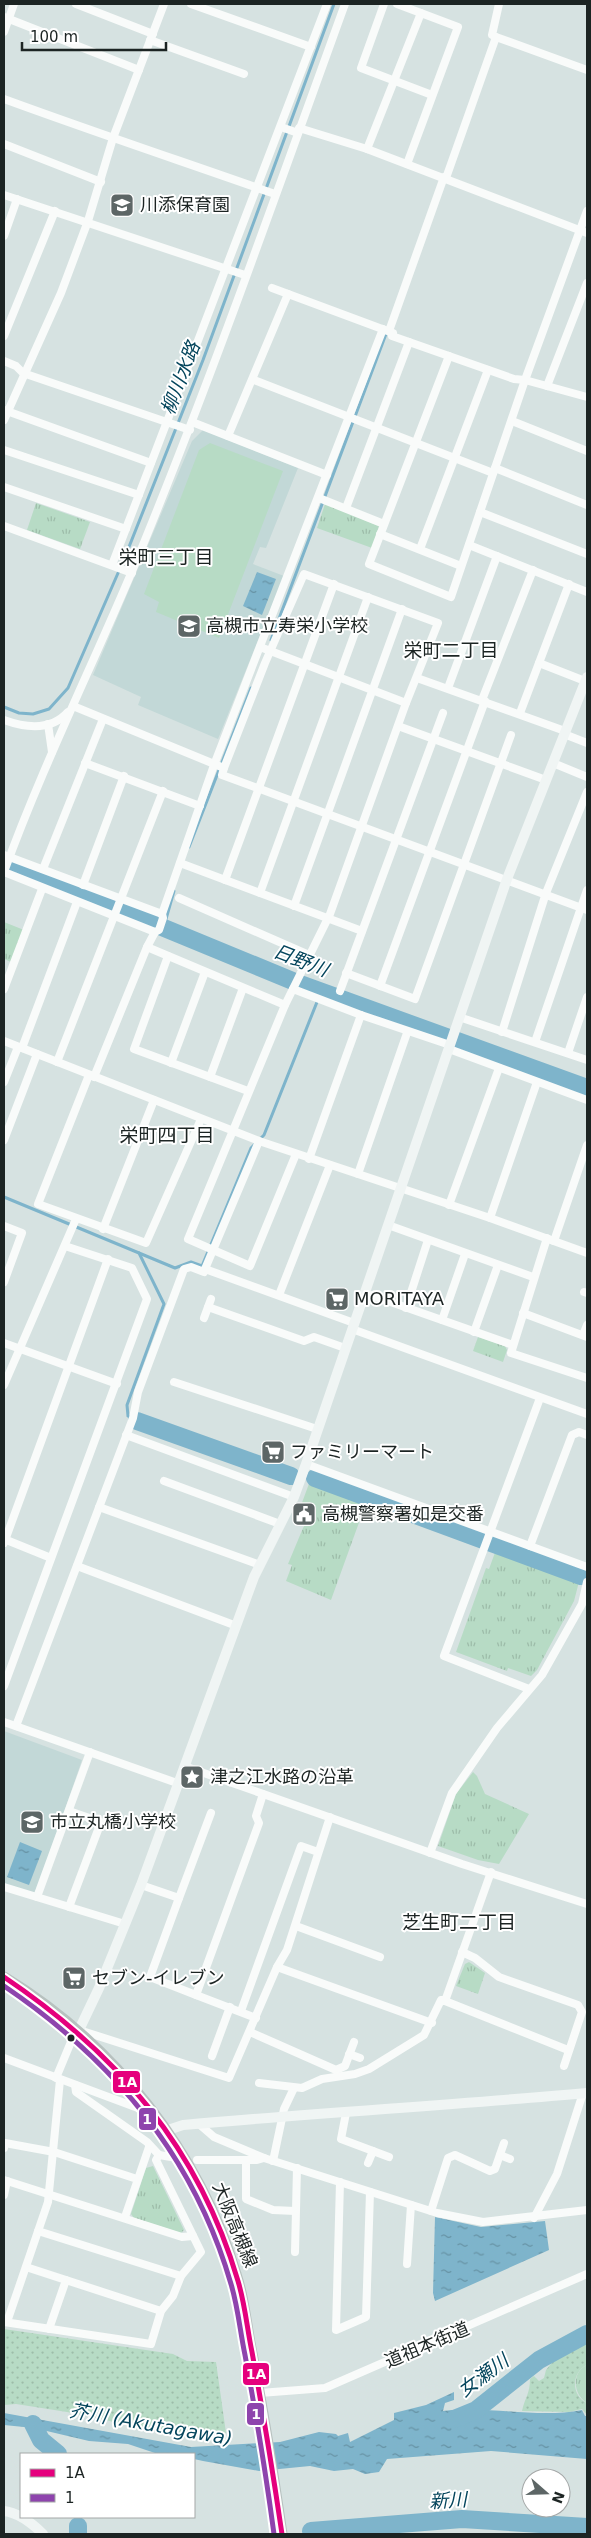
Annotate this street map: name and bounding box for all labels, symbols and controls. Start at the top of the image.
scale bar [22,20,166,52]
text: 100 m [30,28,78,46]
school or university icon: 川添保育園 [109,192,135,218]
place label: 川添保育園 [140,194,230,215]
water label: 柳川水路 [156,337,205,417]
district label: 栄町三丁目 [118,546,214,568]
school or university icon: 高槻市立寿栄小学校 [176,613,202,639]
place label: 高槻市立寿栄小学校 [206,615,368,636]
district label: 栄町二丁目 [403,639,499,661]
water label: 日野川 [270,940,333,981]
district label: 栄町四丁目 [119,1124,215,1146]
supermarket icon: MORITAYA [324,1286,350,1312]
place label: MORITAYA [354,1288,445,1309]
supermarket icon: ファミリーマート [260,1439,286,1465]
place label: ファミリーマート [290,1441,434,1462]
public building icon: 高槻警察署如是交番 [291,1501,317,1527]
place label: 高槻警察署如是交番 [322,1503,484,1524]
place icon: 津之江水路の沿革 [179,1764,205,1790]
place label: 津之江水路の沿革 [210,1766,354,1787]
school or university icon: 市立丸橋小学校 [19,1809,45,1835]
place label: 市立丸橋小学校 [50,1811,176,1832]
district label: 芝生町二丁目 [402,1911,516,1933]
supermarket icon: セブン-イレブン [61,1965,87,1991]
place label: セブン-イレブン [92,1967,225,1988]
unlabelled marker [66,2033,76,2043]
line badge: 1A [112,2070,141,2094]
text: 1A [117,2074,137,2090]
line badge: 1 [138,2107,157,2131]
text: 1 [142,2111,152,2127]
street label: 大阪高槻線 [209,2179,262,2270]
street label: 道祖本街道 [381,2317,472,2372]
water label: 女瀬川 [453,2348,514,2401]
line badge: 1A [242,2362,270,2386]
text: 1A [246,2366,266,2382]
water label: 芥川 (Akutagawa) [68,2399,234,2449]
line badge: 1 [246,2402,265,2426]
text: 1 [251,2406,261,2422]
legend [20,2453,195,2518]
text: 1A [65,2464,86,2482]
north arrow [521,2468,571,2518]
water label: 新川 [428,2488,470,2512]
text: 1 [65,2489,75,2507]
text: N [549,2489,568,2506]

